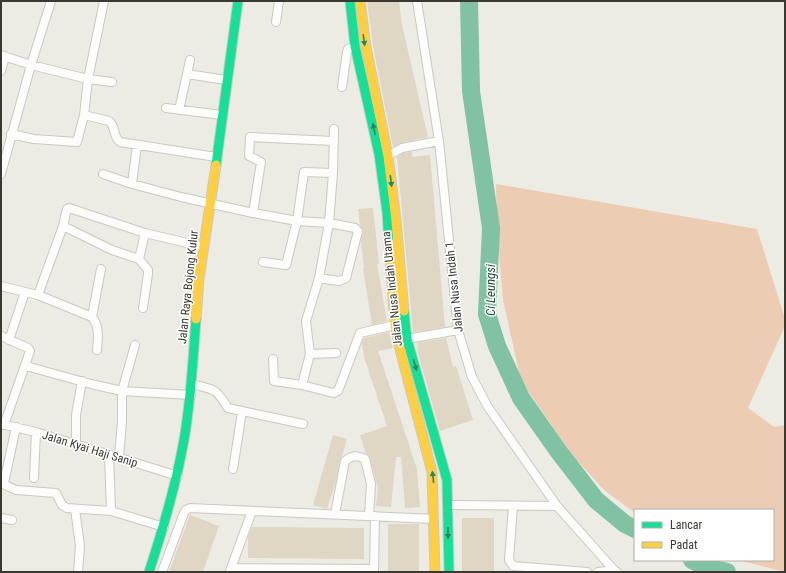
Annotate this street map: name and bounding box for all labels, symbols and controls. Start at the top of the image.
one-way arrow [362,34,368,46]
one-way arrow [371,123,377,135]
one-way arrow [388,175,394,187]
street label: Jalan Raya Bojong Kulur [175,229,201,345]
street label: Jalan Nusa Indah Utama [379,230,405,347]
street label: Jalan Nusa Indah 1 [442,241,466,333]
water label: Ci Leungsi [483,264,498,316]
one-way arrow [412,359,418,371]
street label: Jalan Kyai Haji Sanip [41,428,139,470]
one-way arrow [429,471,436,483]
legend [634,509,774,561]
text: Lancar [670,518,703,532]
one-way arrow [445,527,451,540]
text: Padat [670,538,698,552]

